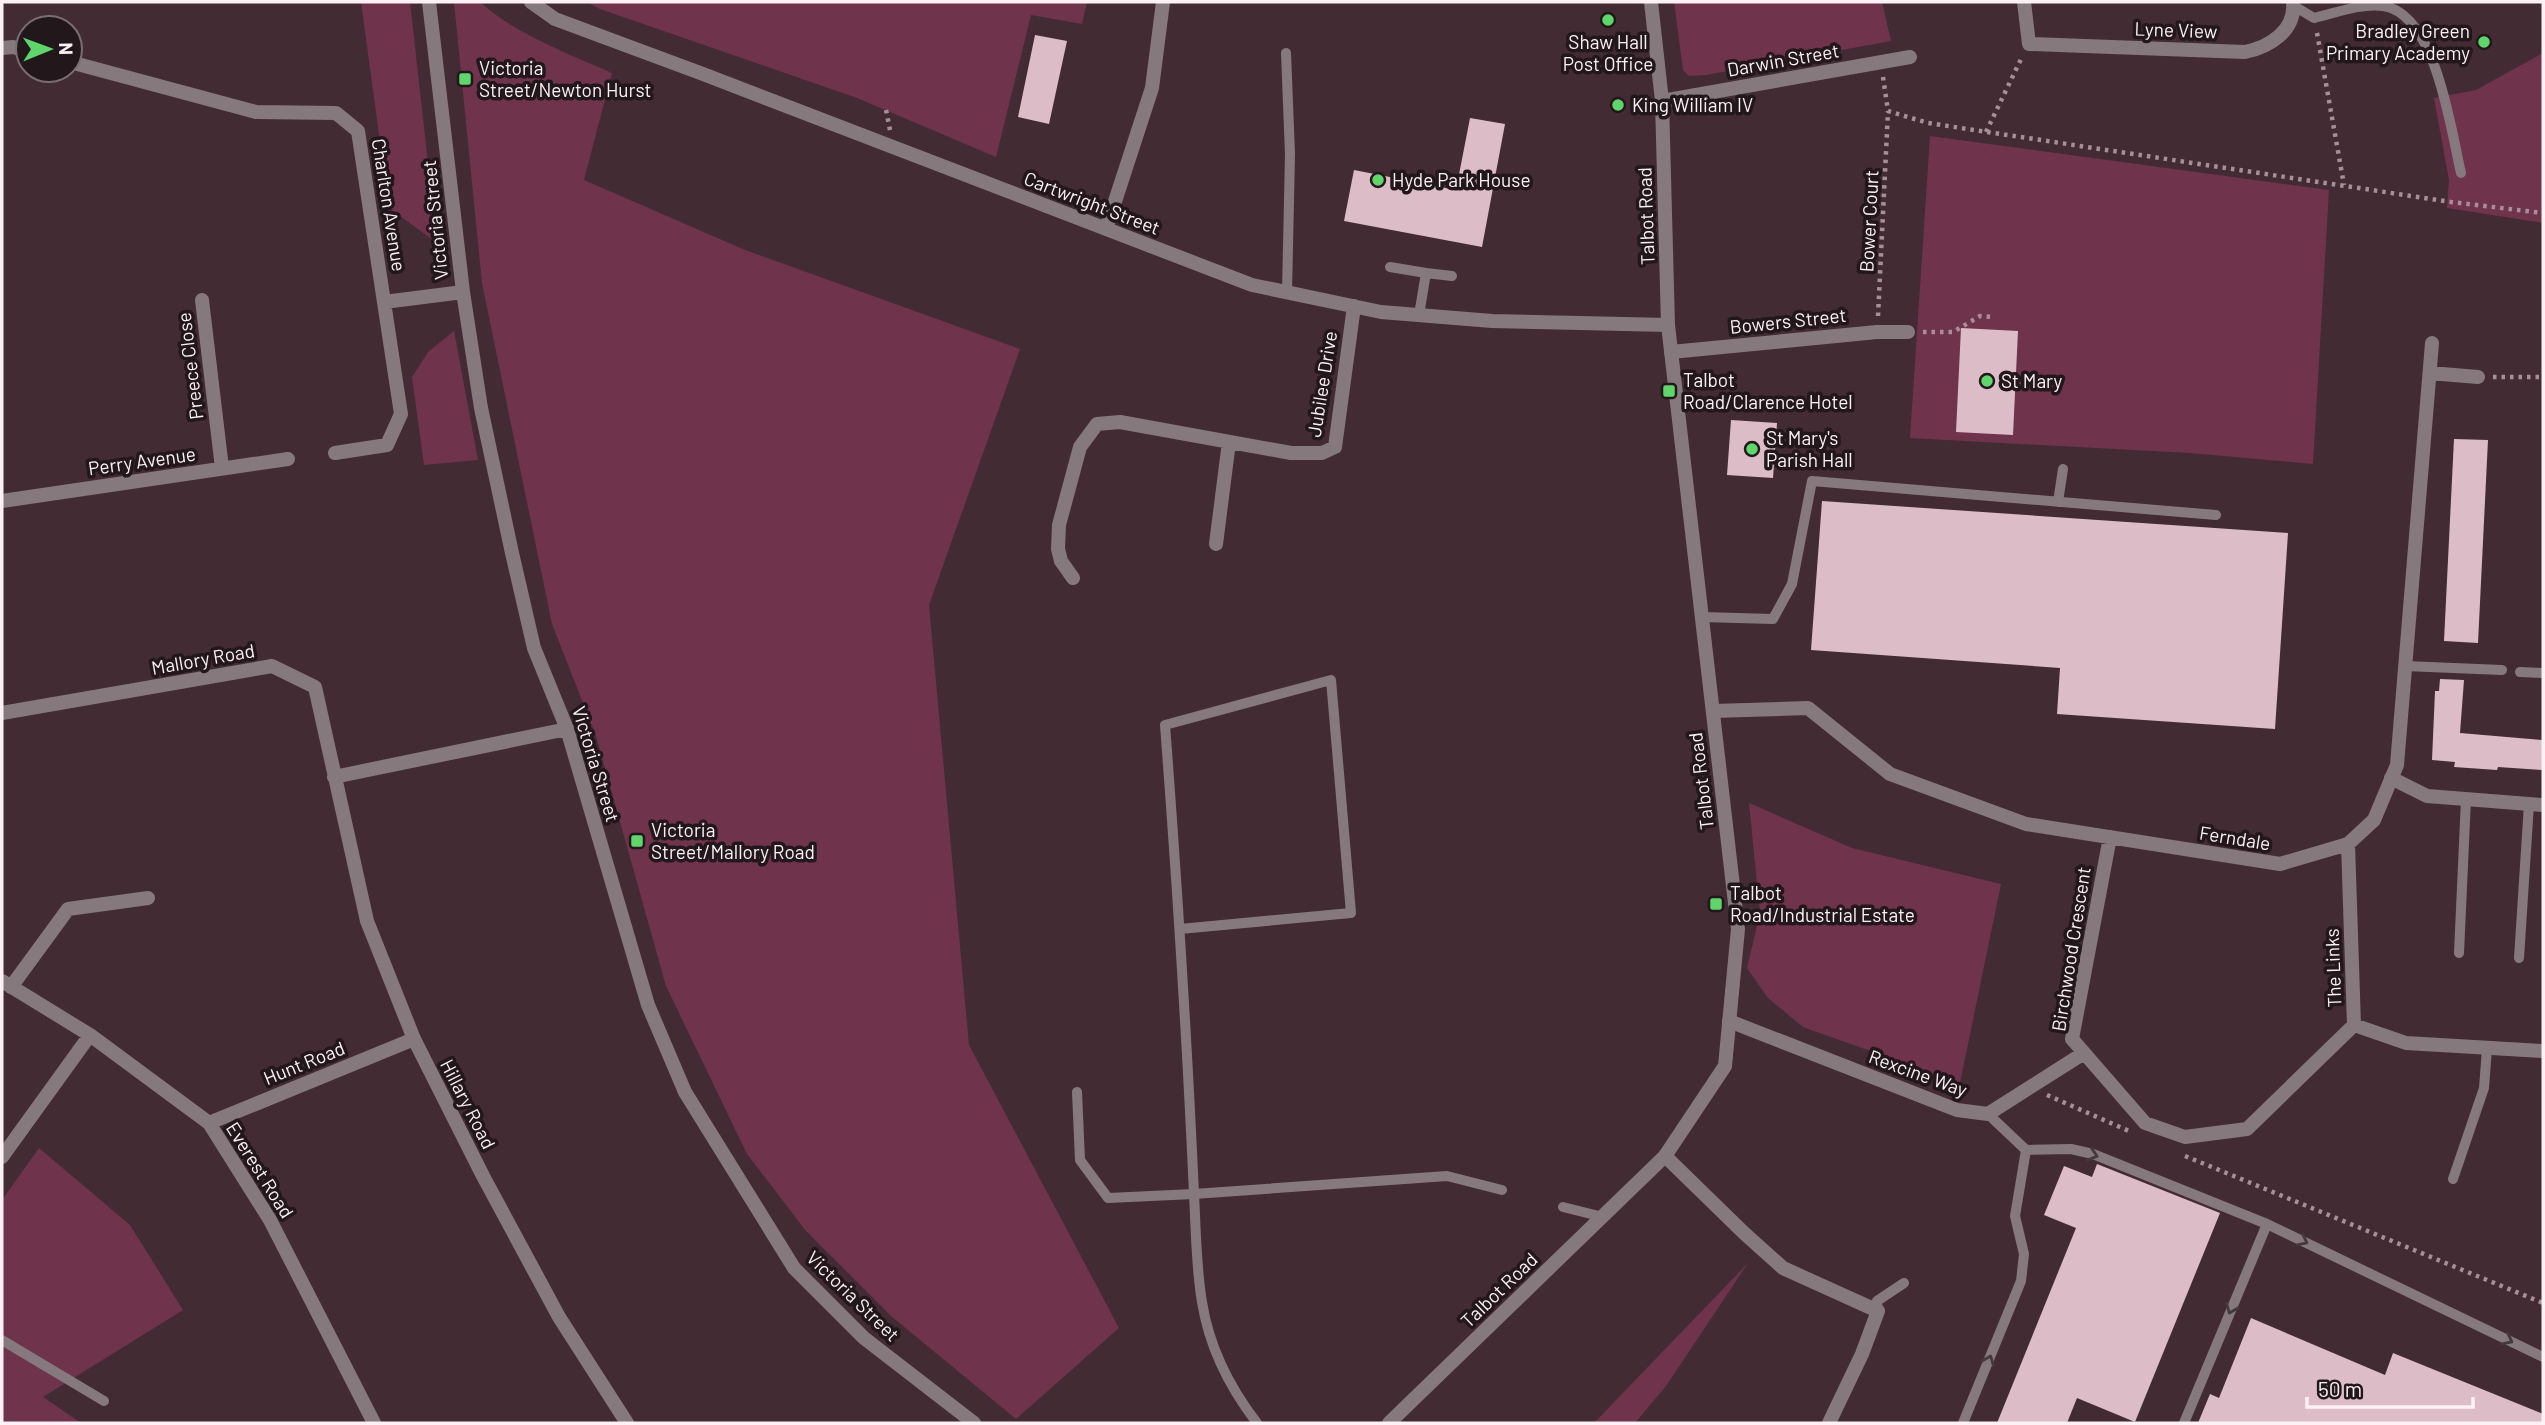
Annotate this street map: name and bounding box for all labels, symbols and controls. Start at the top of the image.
marker: Shaw Hall Post Office [1600,12,1616,28]
north arrow [14,14,84,84]
street label: Lyne View [2134,17,2218,42]
place label: Bradley Green Primary Academy [2326,19,2470,64]
place label: Shaw Hall Post Office [1563,30,1653,75]
marker: Bradley Green Primary Academy [2476,34,2492,50]
street label: Darwin Street [1725,38,1841,81]
text: N [55,42,78,55]
place label: Victoria Street/Newton Hurst [479,56,651,101]
marker: Victoria Street/Newton Hurst [457,71,473,87]
place label: King William IV [1632,93,1753,116]
marker: King William IV [1610,97,1626,113]
street label: Charlton Avenue [368,137,411,273]
street label: Victoria Street [417,159,452,281]
street label: Cartwright Street [1021,166,1163,239]
street label: Talbot Road [1632,167,1659,265]
place label: Hyde Park House [1392,168,1531,191]
street label: Bower Court [1854,169,1883,273]
marker: Hyde Park House [1370,172,1386,188]
street label: Bowers Street [1729,303,1847,338]
street label: Preece Close [172,311,207,421]
street label: Jubilee Drive [1302,329,1341,439]
place label: Talbot Road/Clarence Hotel [1683,368,1853,413]
place label: St Mary [2001,369,2063,392]
marker: St Mary [1979,373,1995,389]
marker: Talbot Road/Clarence Hotel [1661,383,1677,399]
place label: St Mary's Parish Hall [1766,426,1853,471]
marker: St Mary's Parish Hall [1744,441,1760,457]
street label: Perry Avenue [87,442,197,479]
street label: Mallory Road [150,638,256,679]
street label: Victoria Street [568,703,625,825]
street label: Talbot Road [1683,731,1718,831]
place label: Victoria Street/Mallory Road [651,818,815,863]
street label: Ferndale [2198,821,2272,854]
marker: Victoria Street/Mallory Road [629,833,645,849]
street label: Birchwood Crescent [2046,865,2095,1033]
place label: Talbot Road/Industrial Estate [1730,881,1915,926]
marker: Talbot Road/Industrial Estate [1708,896,1724,912]
street label: The Links [2320,928,2345,1008]
street label: Hunt Road [260,1036,348,1089]
street label: Rexcine Way [1866,1044,1971,1101]
street label: Hillary Road [436,1055,501,1153]
street label: Everest Road [222,1117,299,1222]
one-way arrow [2086,1147,2099,1161]
one-way arrow [2296,1233,2308,1247]
street label: Victoria Street [802,1246,905,1346]
street label: Talbot Road [1455,1247,1542,1332]
one-way arrow [2226,1303,2240,1315]
one-way arrow [2501,1332,2513,1346]
one-way arrow [1981,1355,1995,1367]
scale bar [2307,1366,2473,1410]
text: 50 m [2318,1376,2362,1401]

